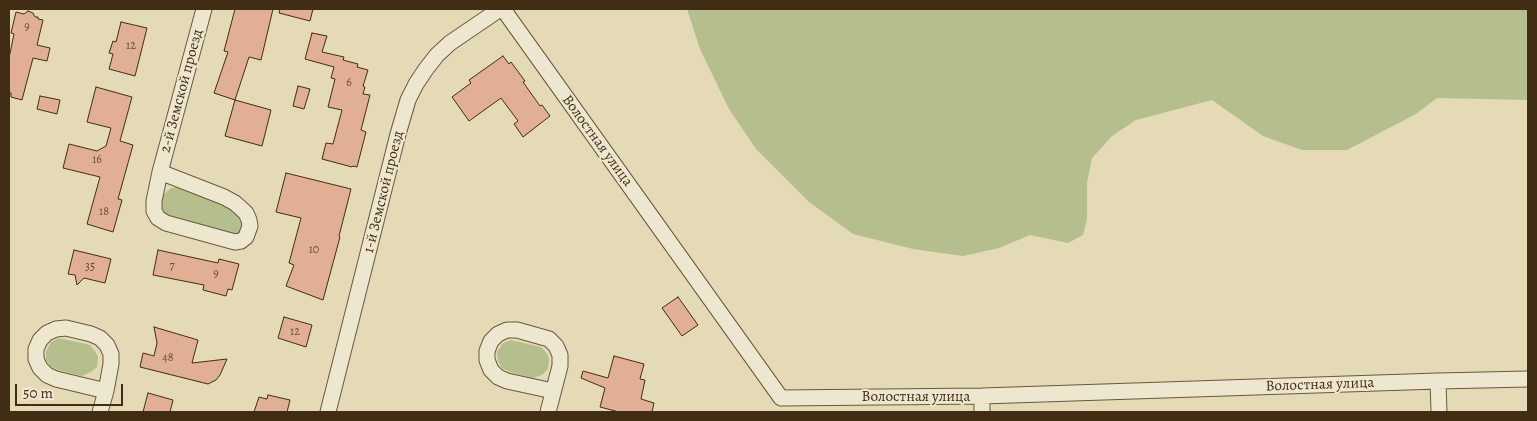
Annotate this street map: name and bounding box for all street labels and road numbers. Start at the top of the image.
street label: 2-й Земской проезд [157,27,207,155]
street label: Волостная улица [558,92,636,190]
street label: 1-й Земской проезд [360,129,408,255]
street label: Волостная улица [1265,374,1375,396]
street label: Волостная улица [862,388,970,406]

